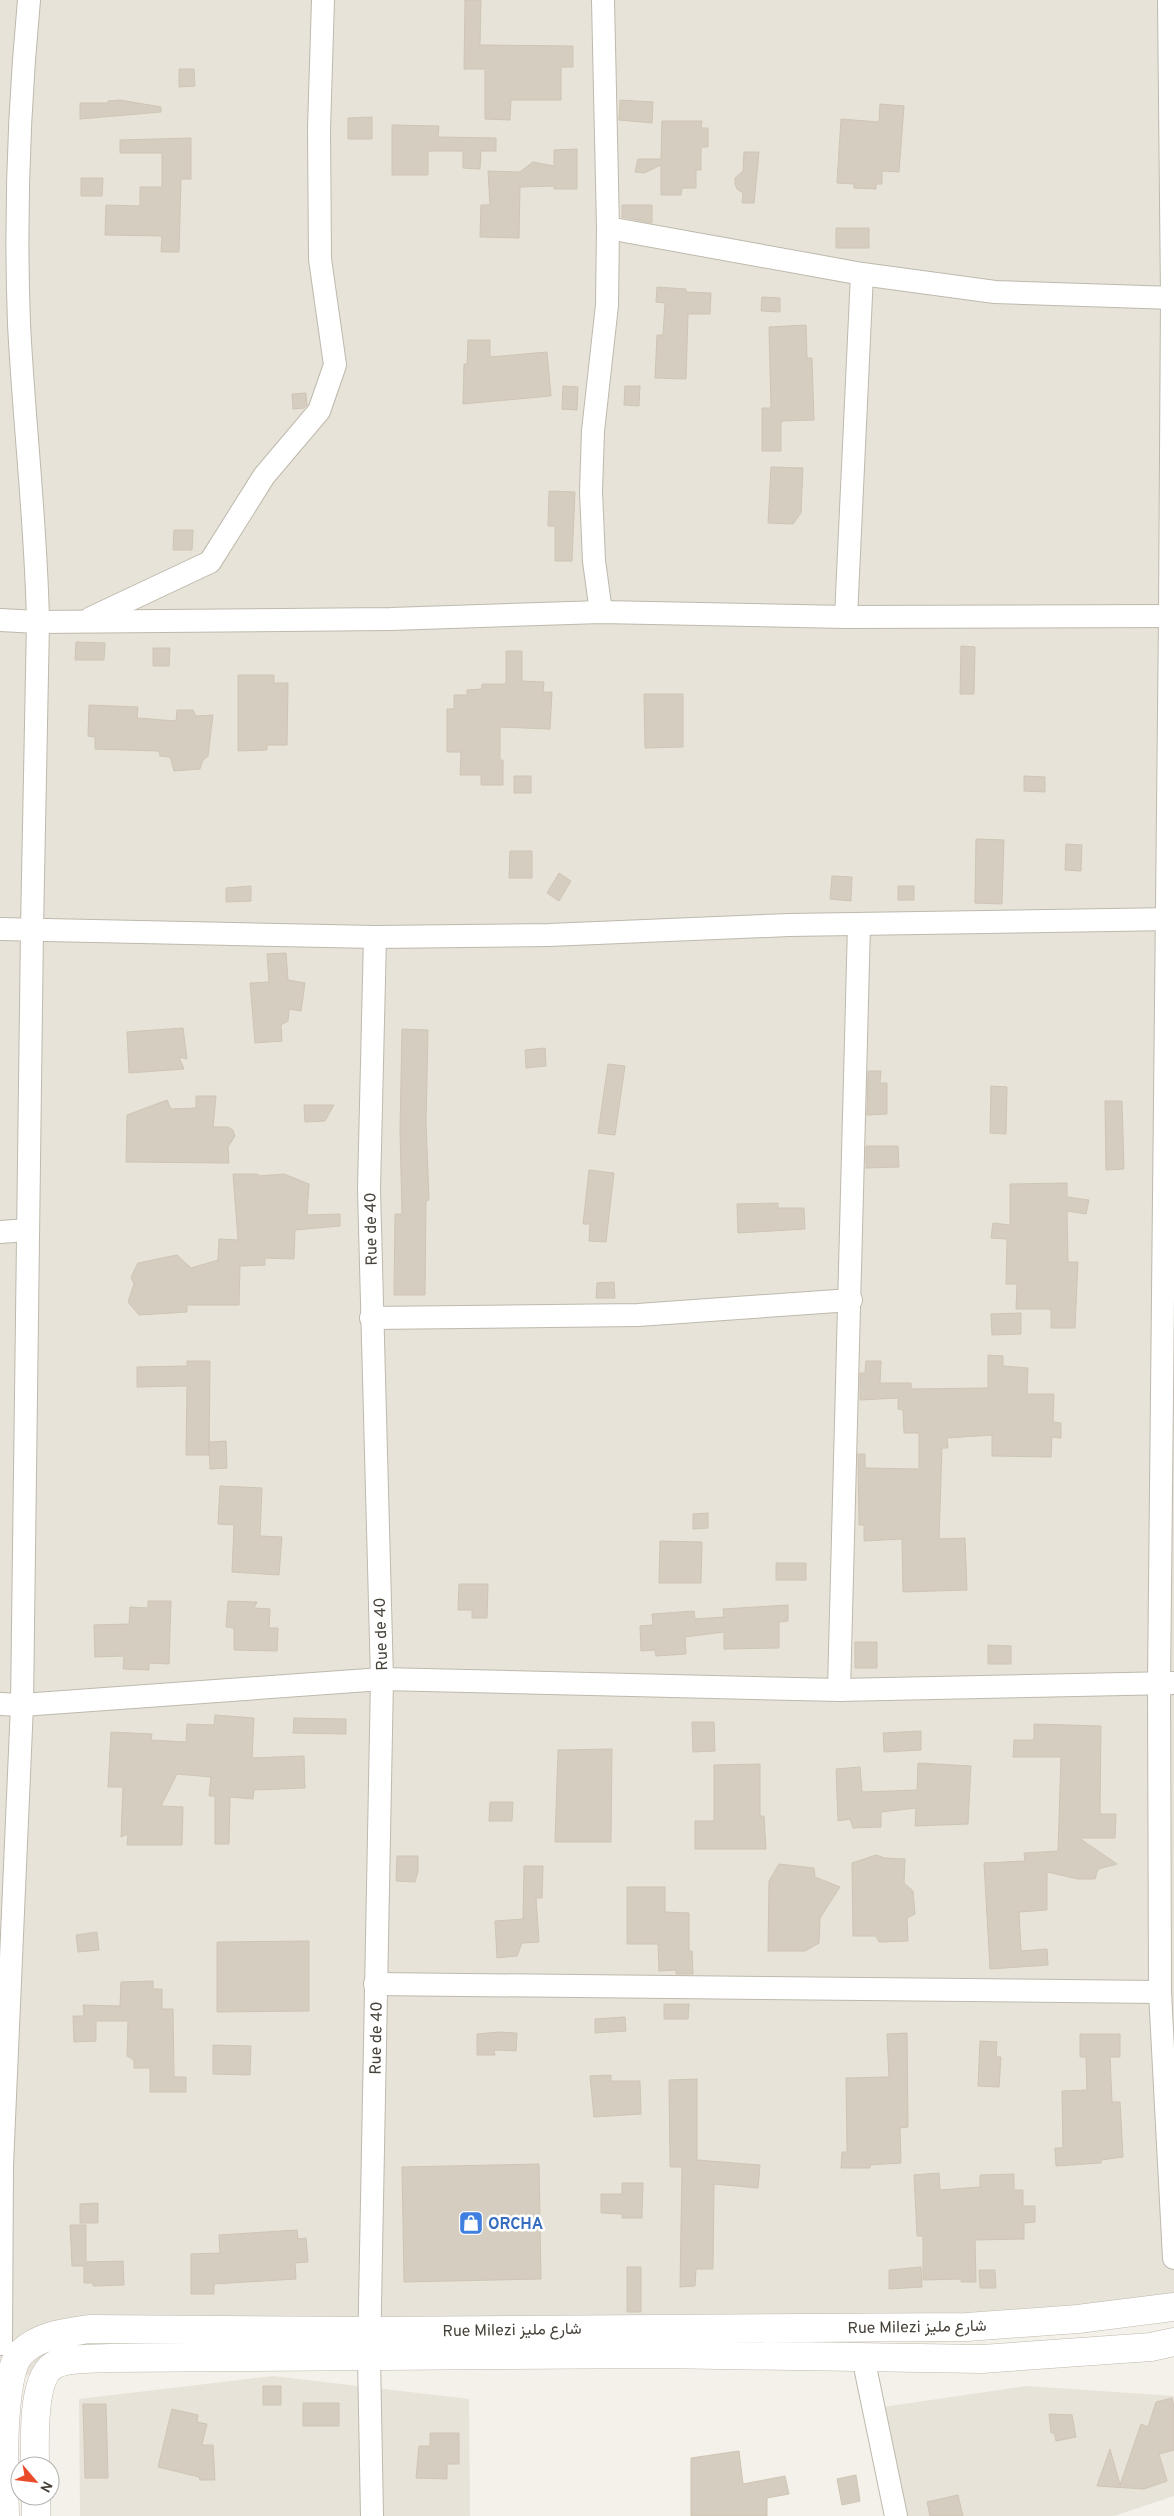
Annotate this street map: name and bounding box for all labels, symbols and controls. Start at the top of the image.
street label: Rue de 40 [361,1192,383,1266]
street label: Rue de 40 [371,1597,393,1671]
street label: Rue de 40 [366,2001,388,2075]
shop icon: ORCHA [458,2210,484,2236]
place label: ORCHA [488,2215,543,2235]
street label: Rue Milezi شارع مليز [847,2317,987,2339]
street label: Rue Milezi شارع مليز [442,2320,582,2342]
north arrow [10,2456,60,2506]
text: N [35,2478,55,2495]

